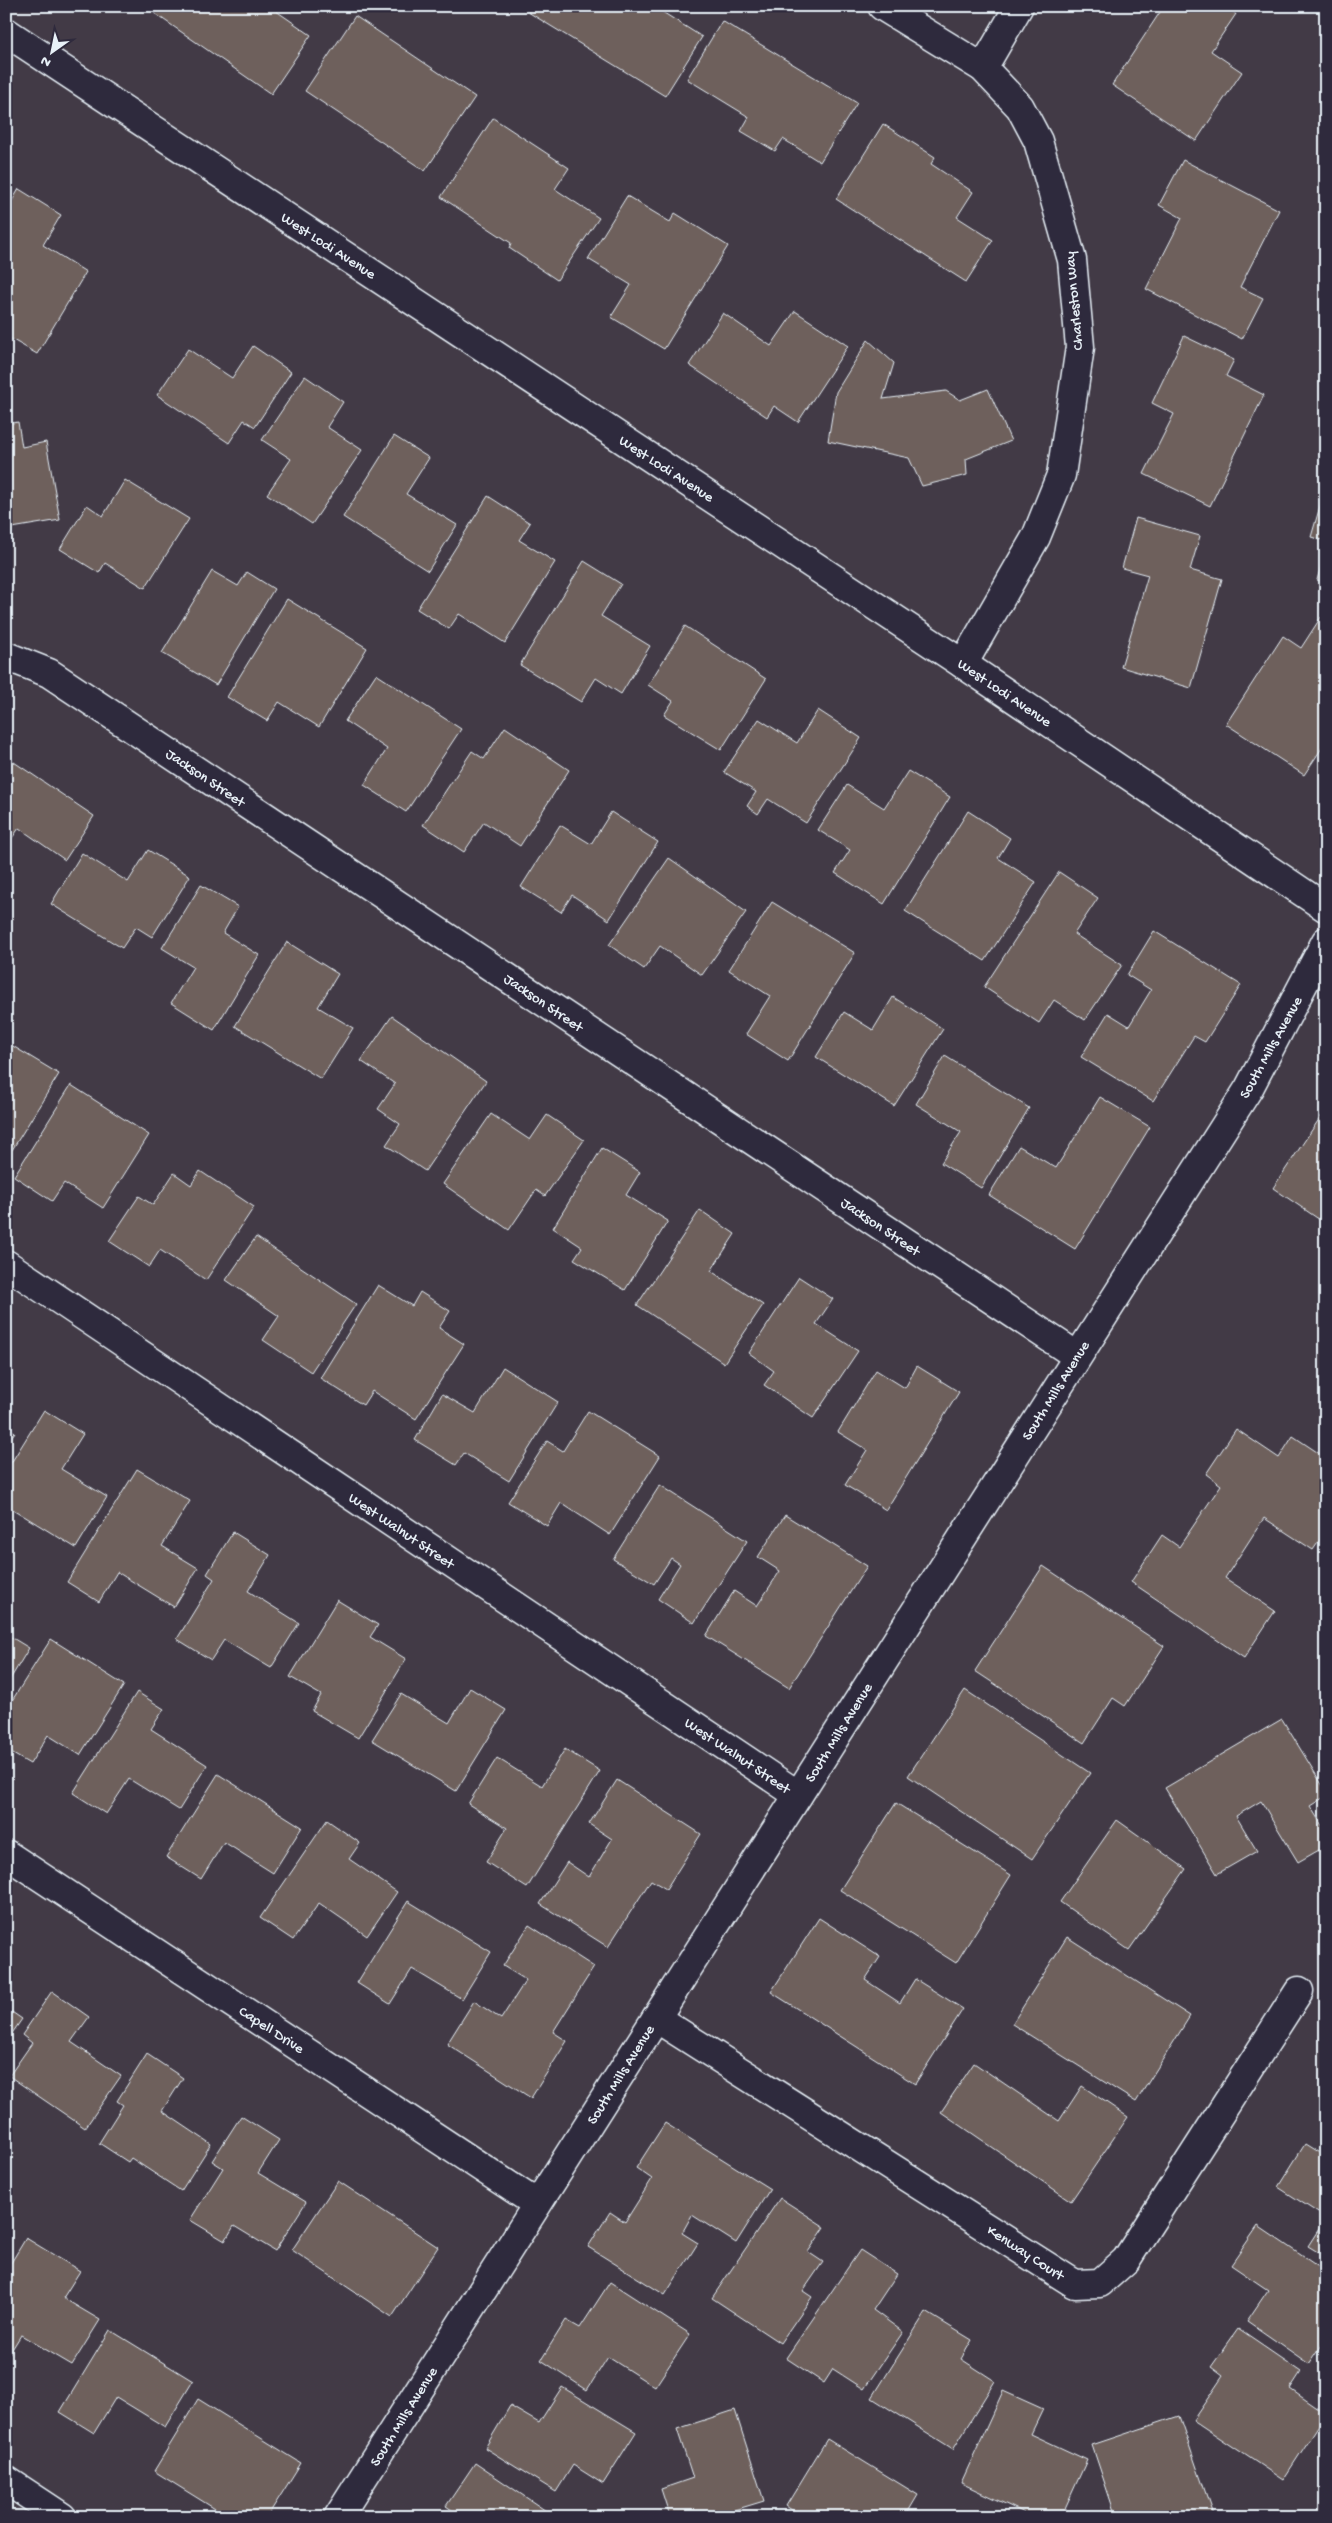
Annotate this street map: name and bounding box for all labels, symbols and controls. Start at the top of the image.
north arrow [28,28,78,78]
text: N [38,51,55,70]
street label: West Lodi Avenue [277,209,379,284]
street label: Charleston Way [1062,250,1088,351]
street label: West Lodi Avenue [615,432,717,507]
street label: West Lodi Avenue [953,656,1055,732]
street label: Jackson Street [162,745,250,813]
street label: Jackson Street [500,970,588,1038]
street label: South Mills Avenue [1236,994,1307,1102]
street label: Jackson Street [837,1194,925,1262]
street label: South Mills Avenue [1019,1338,1095,1444]
street label: West Walnut Street [344,1490,459,1575]
street label: South Mills Avenue [802,1680,878,1786]
street label: West Walnut Street [680,1715,795,1800]
street label: Capell Drive [235,2003,307,2059]
street label: South Mills Avenue [584,2022,660,2128]
street label: Kenway Court [983,2222,1068,2286]
street label: South Mills Avenue [367,2364,443,2470]

